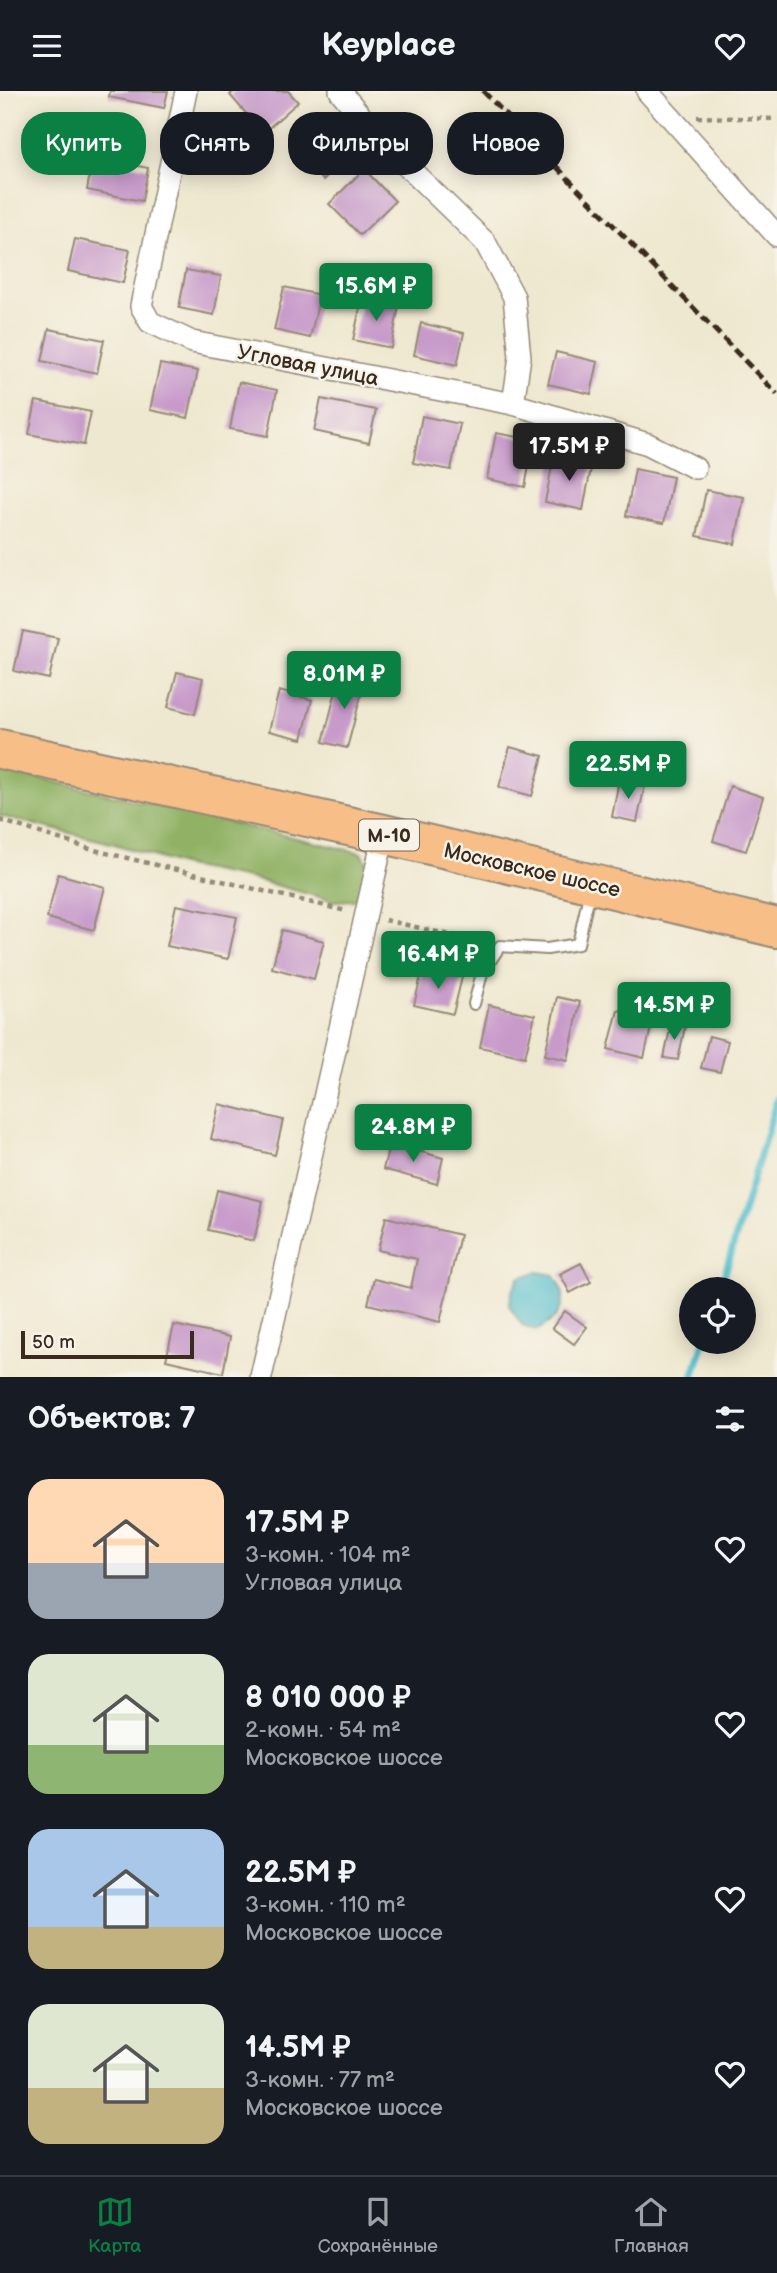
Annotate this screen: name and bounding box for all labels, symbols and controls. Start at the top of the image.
text: Keyplace [321,26,456,65]
icon: menu [28,27,66,65]
icon: heart [711,27,749,65]
chip: Купить [21,112,146,175]
chip: Снять [160,112,274,175]
chip: Фильтры [288,112,433,175]
chip: Новое [447,112,564,175]
pin: 15.6M ₽ [311,264,441,323]
text: 15.6M ₽ [335,272,417,300]
street label: Угловая улица [235,340,381,392]
pin: 17.5M ₽ [504,423,634,483]
text: 17.5M ₽ [529,432,609,460]
pin: 8.01M ₽ [279,651,409,711]
text: 8.01M ₽ [303,660,385,688]
pin: 22.5M ₽ [563,741,693,801]
text: 22.5M ₽ [585,750,671,778]
road number: М-10 [359,820,419,851]
street label: Московское шоссе [441,838,623,903]
pin: 16.4M ₽ [373,932,503,991]
text: 16.4M ₽ [397,940,479,968]
pin: 14.5M ₽ [609,983,739,1042]
text: 14.5M ₽ [634,991,714,1019]
pin: 24.8M ₽ [348,1105,478,1164]
text: 24.8M ₽ [371,1113,455,1141]
map controls [679,1277,756,1354]
button: locate [679,1277,756,1354]
scale bar [21,1328,194,1360]
text: 50 m [32,1331,75,1354]
icon: filters [711,1400,749,1438]
text: Объектов: 7 [28,1401,196,1437]
text: 17.5M ₽ [245,1505,350,1541]
icon: home [84,1507,168,1591]
icon: heart [711,1530,749,1568]
text: 3-комн. · 104 m² [245,1541,411,1569]
text: Угловая улица [245,1569,402,1597]
text: 8 010 000 ₽ [245,1680,411,1716]
icon: home [84,1682,168,1766]
icon: heart [711,1705,749,1743]
text: 2-комн. · 54 m² [245,1716,401,1744]
text: Московское шоссе [245,1744,443,1772]
text: 22.5M ₽ [245,1855,356,1891]
icon: home [84,1857,168,1941]
icon: heart [711,1880,749,1918]
text: 3-комн. · 110 m² [245,1891,406,1919]
text: Московское шоссе [245,1919,443,1947]
text: 14.5M ₽ [245,2030,351,2066]
icon: home [84,2032,168,2116]
icon: heart [711,2055,749,2093]
text: 3-комн. · 77 m² [245,2066,395,2094]
text: Московское шоссе [245,2094,443,2122]
tab: Карта [88,2193,142,2258]
tab: Сохранённые [318,2193,438,2258]
tab: Главная [614,2193,689,2258]

